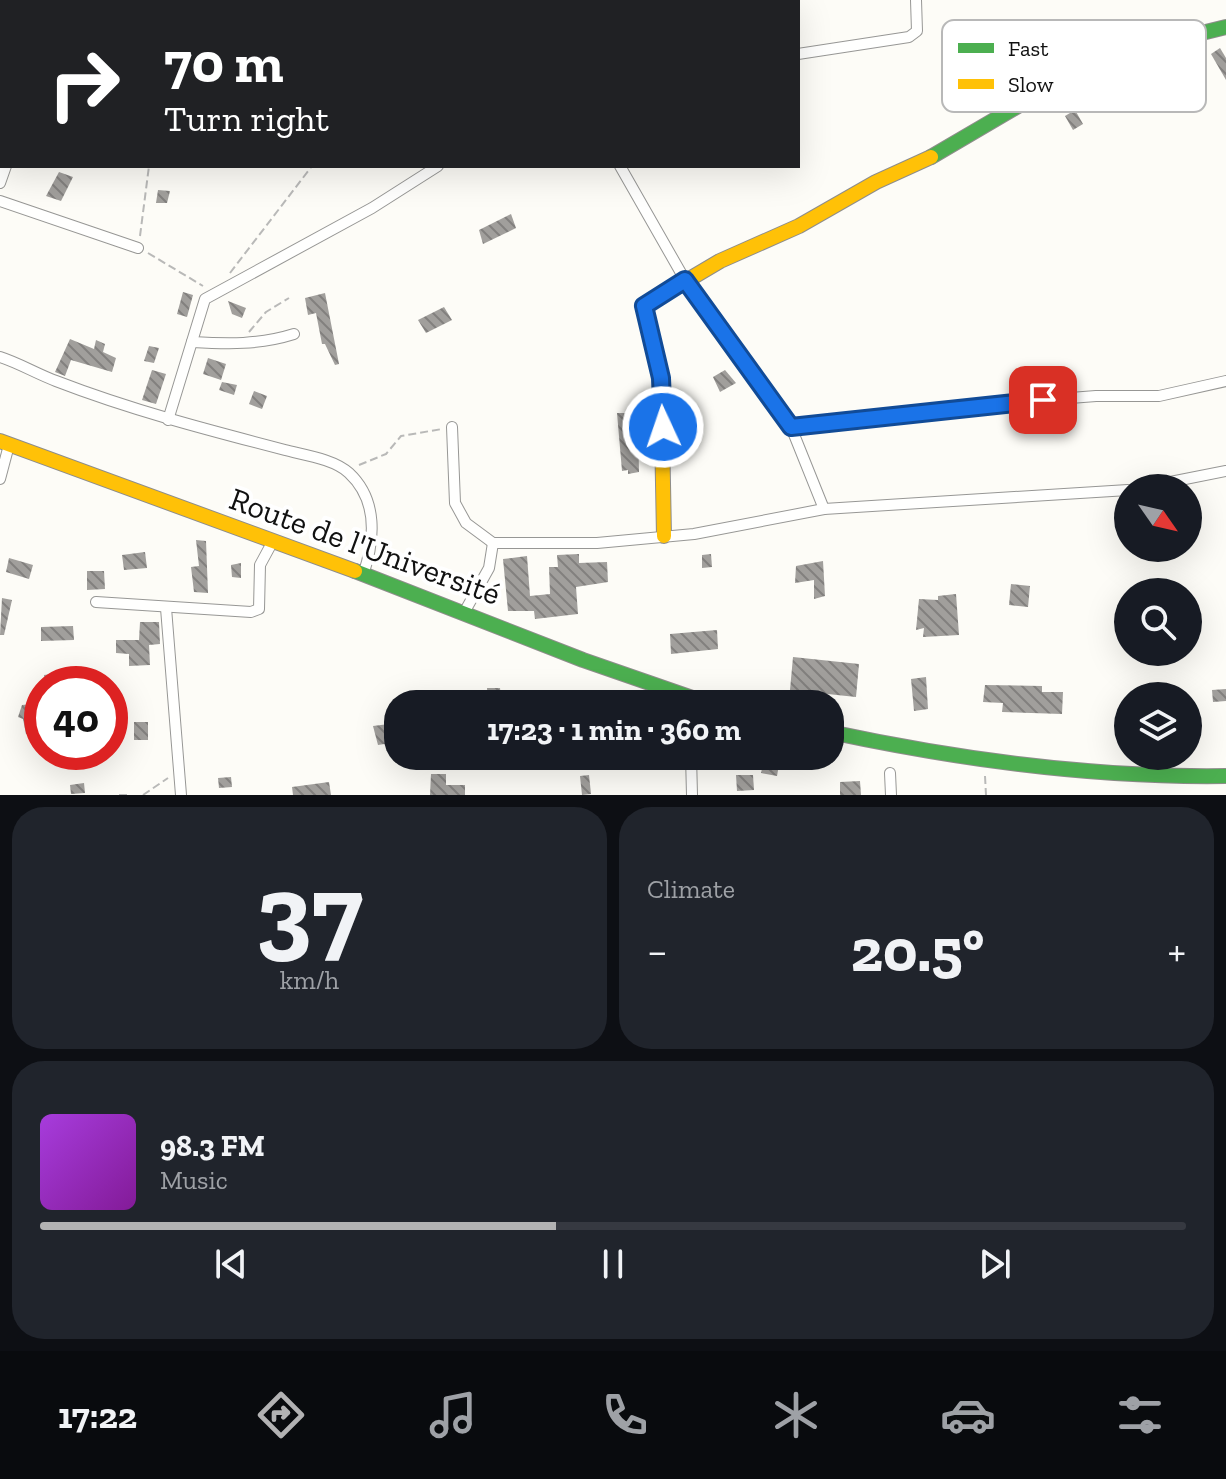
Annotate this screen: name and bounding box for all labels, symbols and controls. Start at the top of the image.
legend [942,20,1206,112]
text: 70 m [164,29,284,96]
icon: right [32,32,136,136]
text: Fast [1008,35,1049,62]
text: Slow [1008,71,1054,98]
text: Turn right [164,97,329,140]
pin [1009,366,1077,434]
icon: arrive [1021,378,1065,422]
position arrow [621,385,705,469]
north arrow [1114,474,1202,562]
map controls [1114,474,1202,770]
street label: Route de l'Université [224,479,506,613]
button: search [1114,578,1202,666]
speed limit sign: 40 [24,666,128,770]
button: layers [1114,682,1202,770]
text: 17:23 · 1 min · 360 m [487,712,741,748]
text: 37 [256,849,363,974]
text: Climate [647,873,735,905]
text: 20.5° [851,914,984,986]
text: − [647,924,668,977]
text: + [1167,924,1186,977]
text: km/h [280,964,339,996]
text: 98.3 FM [160,1128,265,1164]
text: Music [160,1164,228,1196]
icon: previous [209,1242,253,1286]
icon: pause [591,1242,635,1286]
icon: next [973,1242,1017,1286]
icon: directions [253,1387,309,1443]
icon: music [425,1387,481,1443]
icon: phone [597,1387,653,1443]
icon: climate [768,1387,824,1443]
icon: car [940,1387,996,1443]
icon: filters [1112,1387,1168,1443]
text: 17:22 [58,1394,137,1437]

